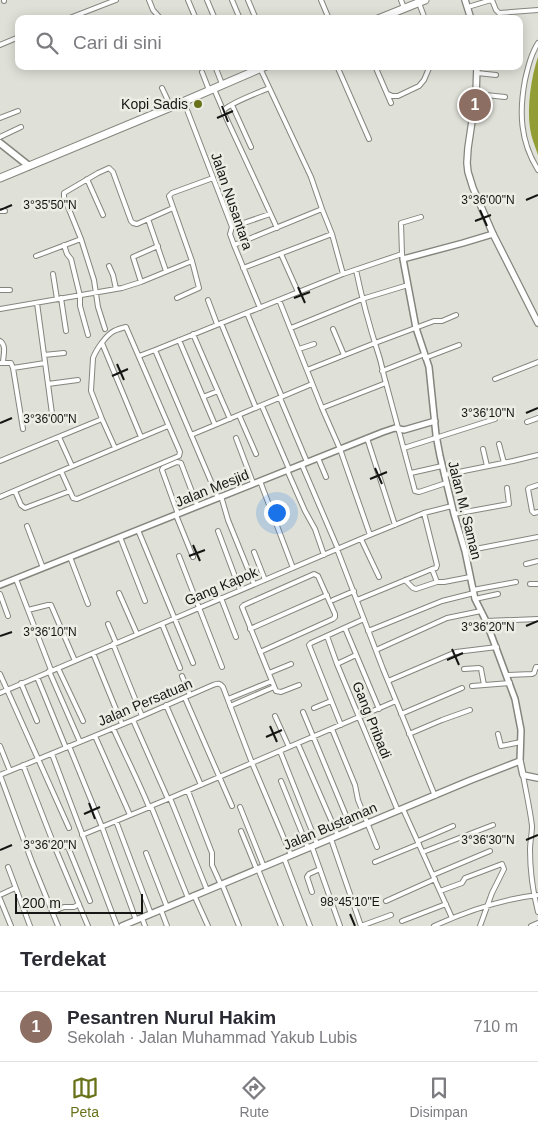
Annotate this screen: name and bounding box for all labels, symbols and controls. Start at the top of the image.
search box [15,15,523,70]
icon: search [33,29,61,57]
text: Cari di sini [73,32,162,53]
pin: 1 [459,86,491,124]
place label: Kopi Sadis [121,96,188,112]
marker: Kopi Sadis [192,98,204,110]
street label: Jalan Nusantara [208,150,256,252]
text: 3°36'00"N [461,193,515,207]
text: 3°35'50"N [23,198,77,212]
text: 3°36'10"N [461,406,515,420]
text: 3°36'00"N [23,412,77,426]
street label: Jalan M. Saman [445,459,485,561]
street label: Jalan Mesjid [173,466,251,510]
your location [264,500,290,526]
street label: Gang Kapok [182,563,261,609]
text: 3°36'20"N [461,620,515,634]
text: 3°36'10"N [23,625,77,639]
street label: Jalan Persatuan [95,675,195,729]
street label: Gang Pribadi [349,679,395,761]
street label: Jalan Bustaman [281,799,379,853]
text: 3°36'30"N [461,833,515,847]
text: 3°36'20"N [23,838,77,852]
scale bar [15,891,142,914]
text: 200 m [22,895,61,911]
text: 98°45'10"E [320,895,380,909]
text: Terdekat [20,947,106,970]
text: Pesantren Nurul Hakim [67,1007,276,1028]
text: 1 [32,1018,40,1035]
text: 710 m [474,1018,518,1035]
text: Sekolah · Jalan Muhammad Yakub Lubis [67,1029,357,1046]
tab: Peta [70,1074,99,1120]
tab: Rute [239,1074,269,1120]
tab: Disimpan [409,1074,468,1120]

